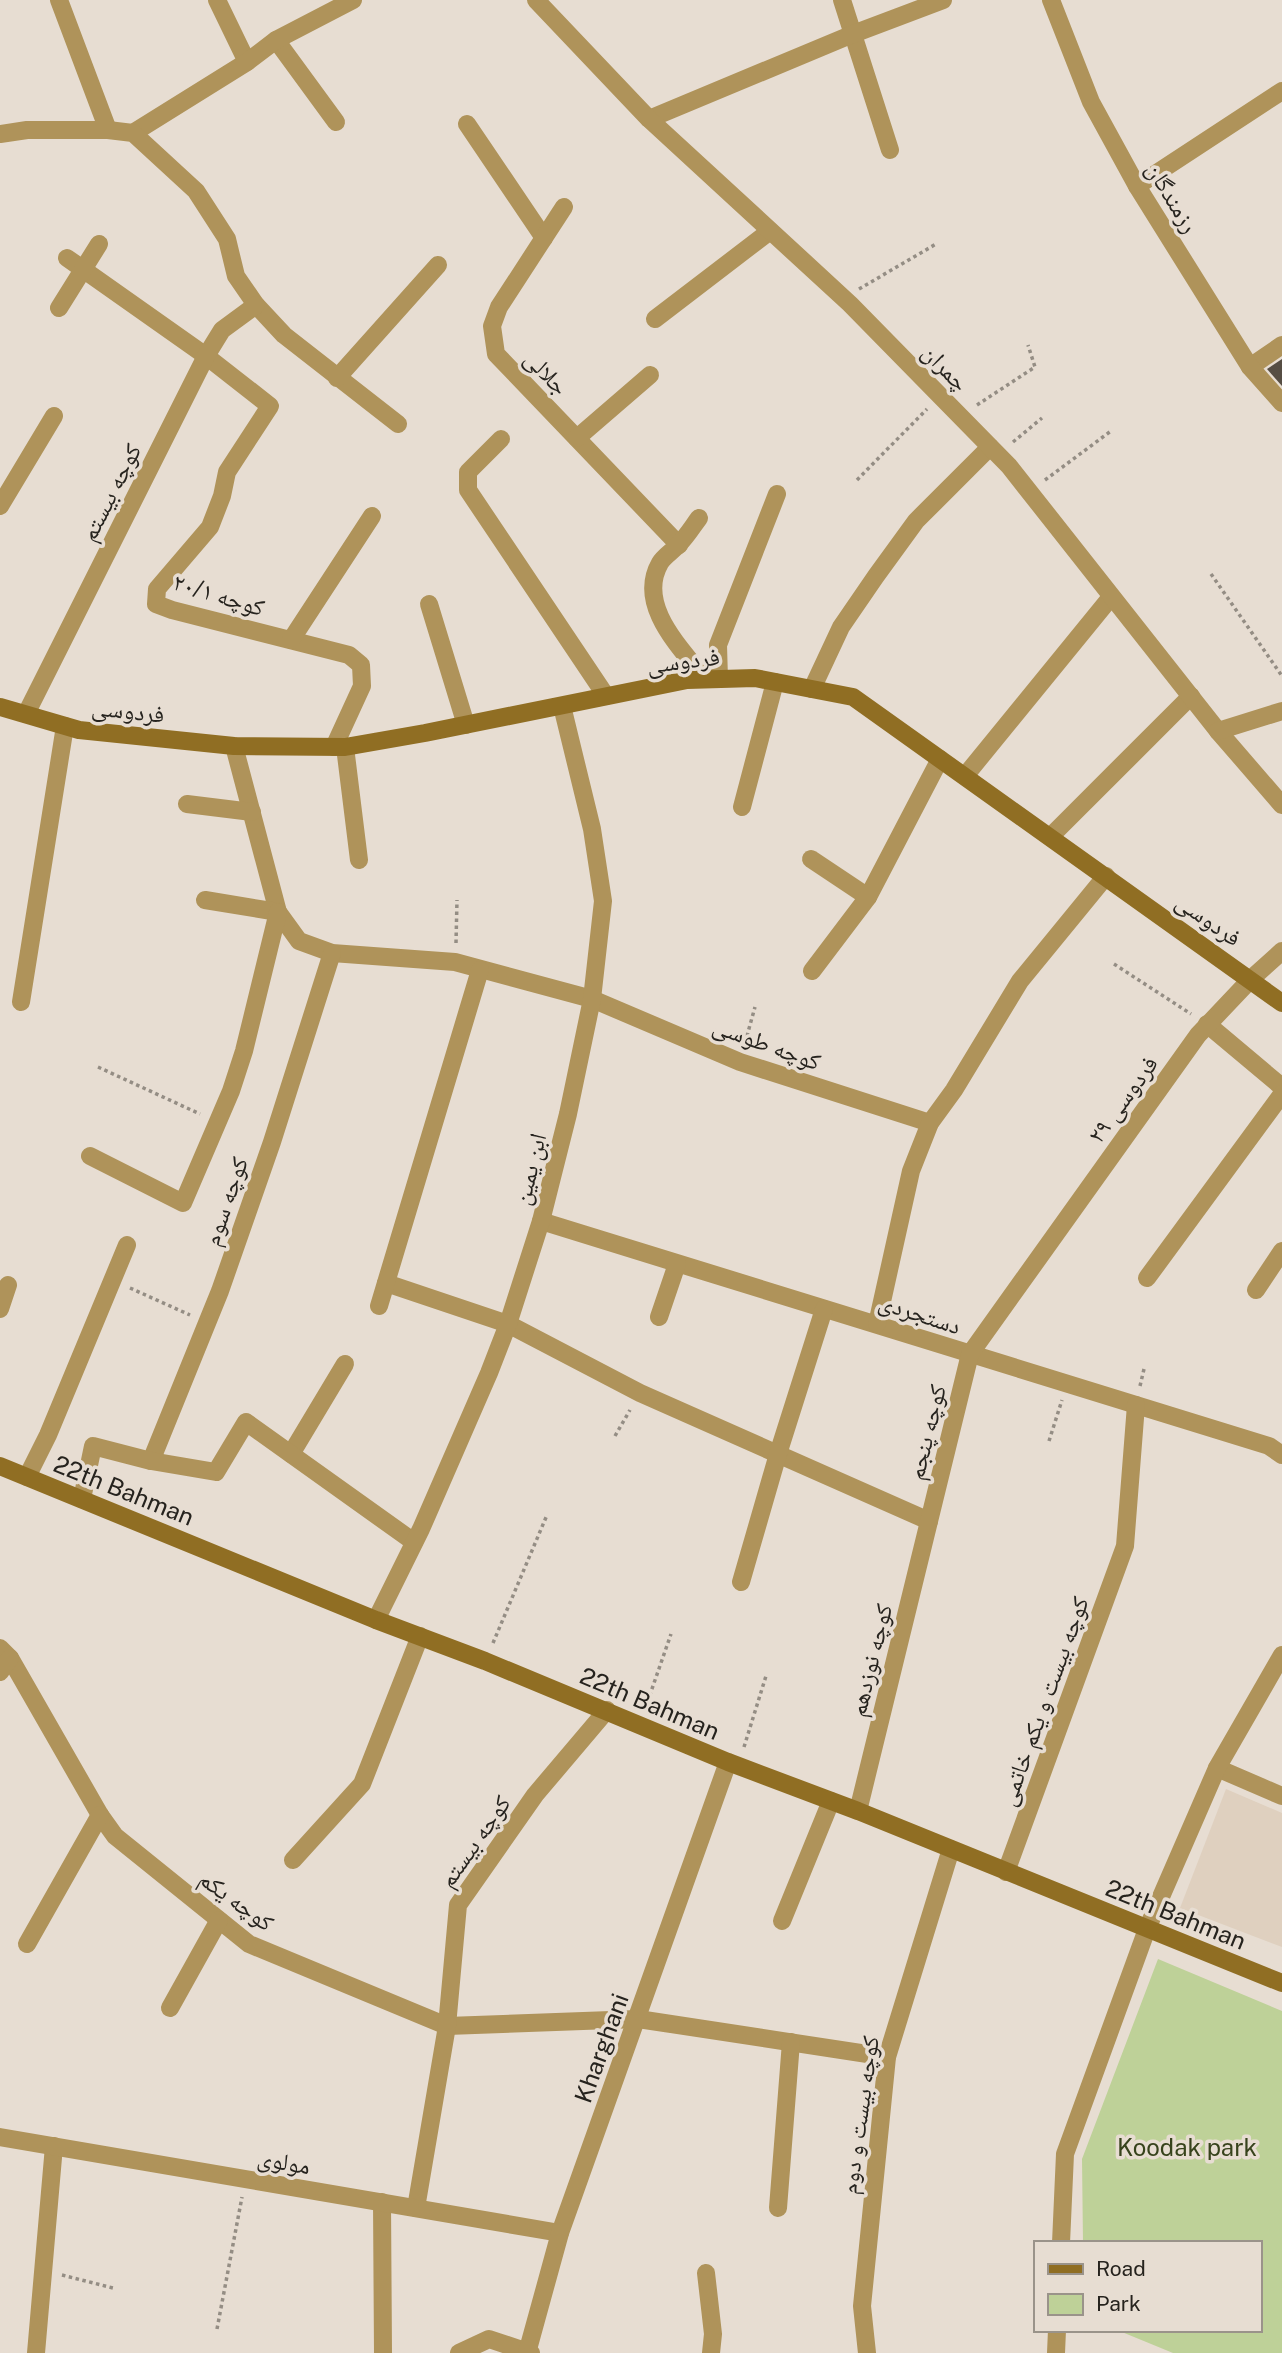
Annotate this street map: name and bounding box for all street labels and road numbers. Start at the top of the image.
street label: رزمندگان [1140,156,1205,238]
street label: چمران [916,338,975,397]
street label: جلالی [518,344,575,401]
street label: کوچه بیستم [74,439,149,547]
street label: کوچه ۲۰/۱ [170,567,268,622]
street label: فردوسی [645,642,721,679]
street label: فردوسی [90,692,166,729]
street label: فردوسی [1170,887,1247,952]
street label: کوچه طوسی [709,1011,825,1076]
street label: فردوسی ۲۹ [1081,1050,1164,1149]
street label: ابن یمین [507,1130,552,1208]
street label: کوچه سوم [197,1153,256,1250]
street label: دستجردی [875,1287,965,1340]
street label: کوچه پنجم [901,1382,954,1483]
street label: 22th Bahman [50,1449,198,1531]
street label: کوچه بیست و یکم خاتمی [992,1593,1097,1810]
street label: کوچه نوزدهم [842,1601,900,1720]
street label: 22th Bahman [576,1661,724,1745]
street label: کوچه بیستم [432,1790,518,1894]
street label: کوچه یکم [193,1864,280,1939]
street label: 22th Bahman [1102,1873,1250,1955]
street label: Kharghani [568,1990,634,2106]
street label: کوچه بیست و دوم [834,2034,887,2196]
street label: مولوی [255,2143,313,2180]

